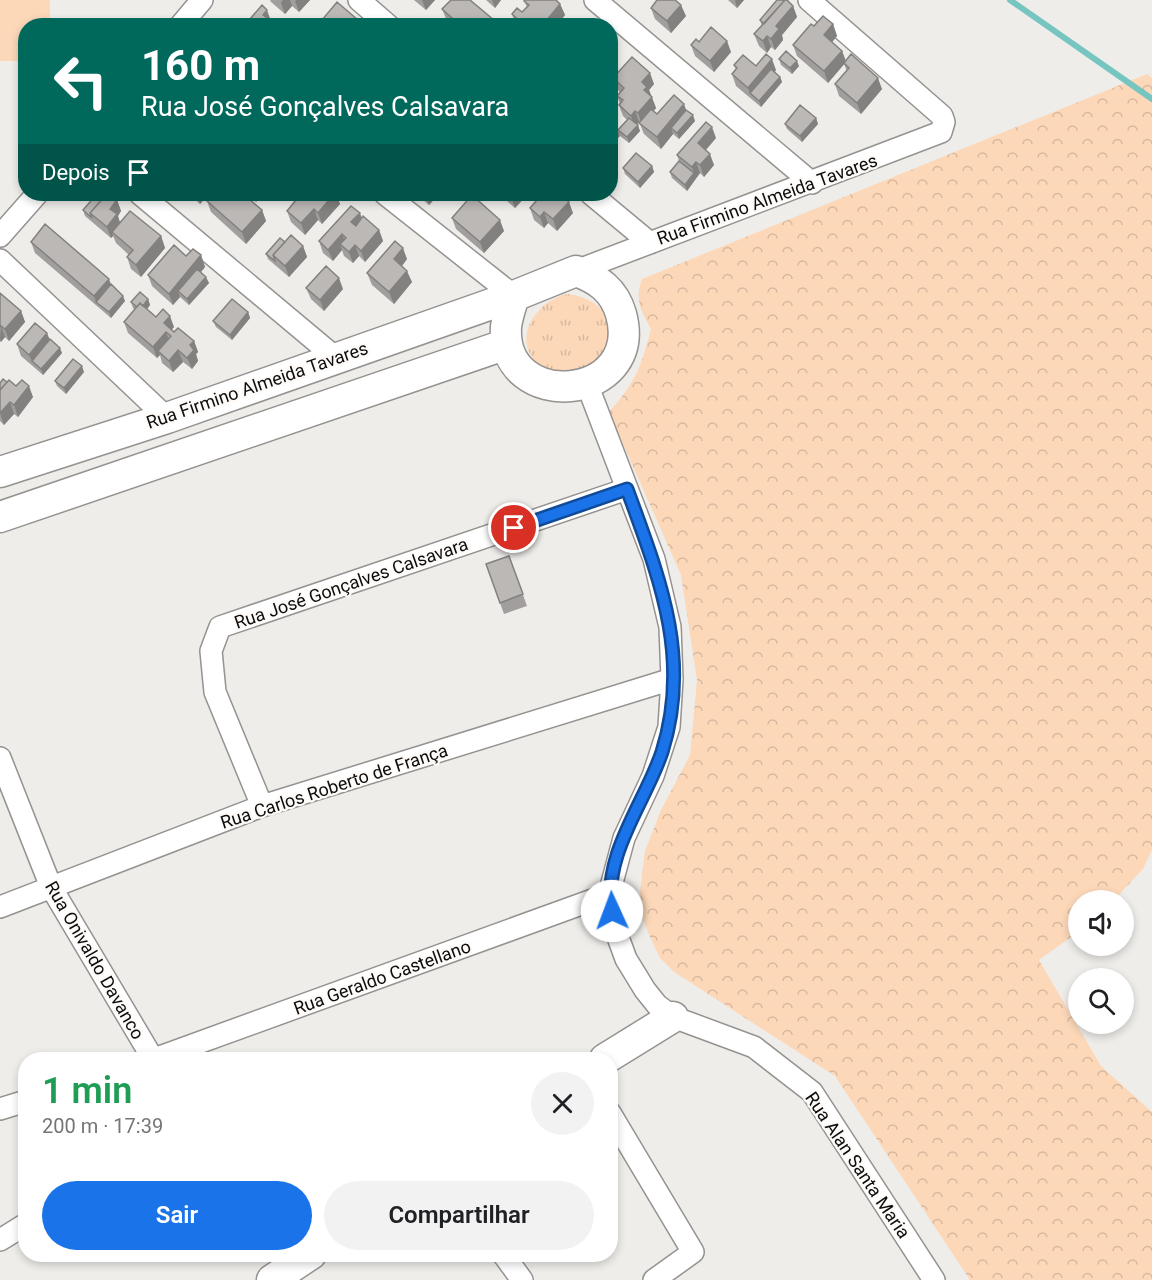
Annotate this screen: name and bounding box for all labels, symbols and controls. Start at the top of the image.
text: 160 m [141,41,260,90]
icon: left [42,42,120,120]
text: Rua José Gonçalves Calsavara [141,91,509,123]
street label: Rua Firmino Almeida Tavares [654,149,880,249]
icon: arrive [122,156,155,189]
text: Depois [42,160,110,185]
street label: Rua Firmino Almeida Tavares [143,337,371,433]
pin [488,502,539,553]
icon: arrive [497,511,530,544]
street label: Rua José Gonçalves Calsavara [232,533,470,633]
street label: Rua Carlos Roberto de França [218,739,450,833]
street label: Rua Onivaldo Davanco [41,877,149,1043]
position arrow [580,879,644,943]
map controls [1068,890,1134,1034]
button: sound [1068,890,1134,956]
street label: Rua Geraldo Castellano [291,935,473,1019]
button: search [1068,968,1134,1034]
text: 1 min [42,1070,132,1112]
button: close [531,1072,594,1135]
street label: Rua Alan Santa Maria [801,1088,915,1242]
text: 200 m · 17:39 [42,1114,163,1138]
button: Sair [42,1181,312,1250]
button: Compartilhar [324,1181,594,1250]

